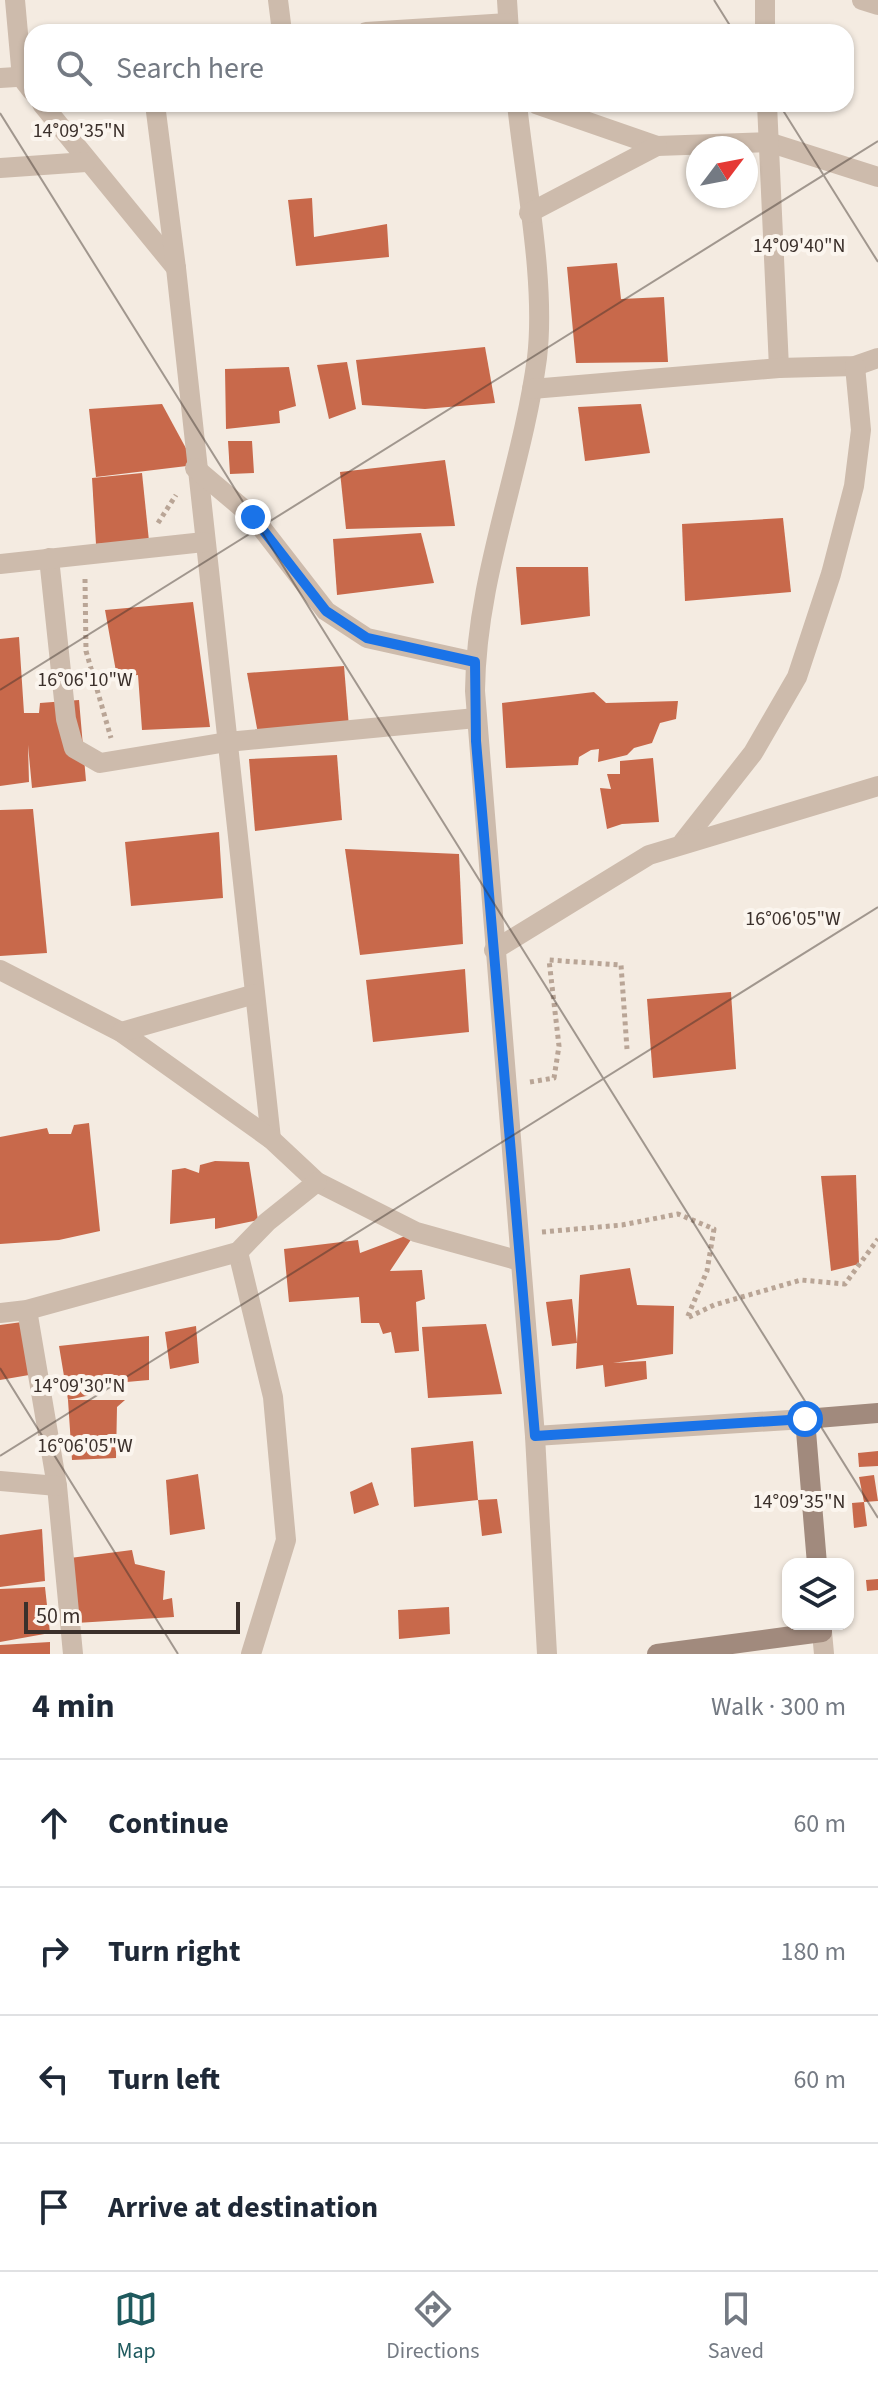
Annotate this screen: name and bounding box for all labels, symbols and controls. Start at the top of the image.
search box [24,24,854,112]
icon: search [52,46,96,90]
text: Search here [116,47,264,90]
text: 14°09'35"N [33,117,125,145]
north arrow [686,136,758,208]
text: 14°09'40"N [753,232,845,260]
route end [235,499,271,535]
text: 16°06'10"W [37,666,133,694]
text: 16°06'05"W [745,905,841,933]
text: 14°09'30"N [33,1372,125,1400]
route start [787,1401,823,1437]
text: 16°06'05"W [37,1432,133,1460]
text: 14°09'35"N [753,1488,845,1516]
map controls [782,1558,854,1630]
button: layers [782,1558,854,1630]
scale bar [24,1598,240,1634]
text: 50 m [36,1600,81,1632]
text: 4 min [32,1682,115,1731]
text: Walk · 300 m [711,1688,846,1725]
icon: ahead [32,1801,76,1845]
text: Continue [108,1802,229,1845]
text: 60 m [793,1805,846,1842]
icon: right [32,1929,76,1973]
text: Turn right [108,1930,240,1973]
text: 180 m [780,1933,846,1970]
icon: left [32,2057,76,2101]
text: Turn left [108,2058,220,2101]
text: 60 m [793,2061,846,2098]
icon: arrive [32,2185,76,2229]
text: Arrive at destination [108,2186,378,2229]
tab: Map [114,2287,158,2367]
tab: Directions [386,2287,479,2367]
tab: Saved [708,2287,764,2367]

